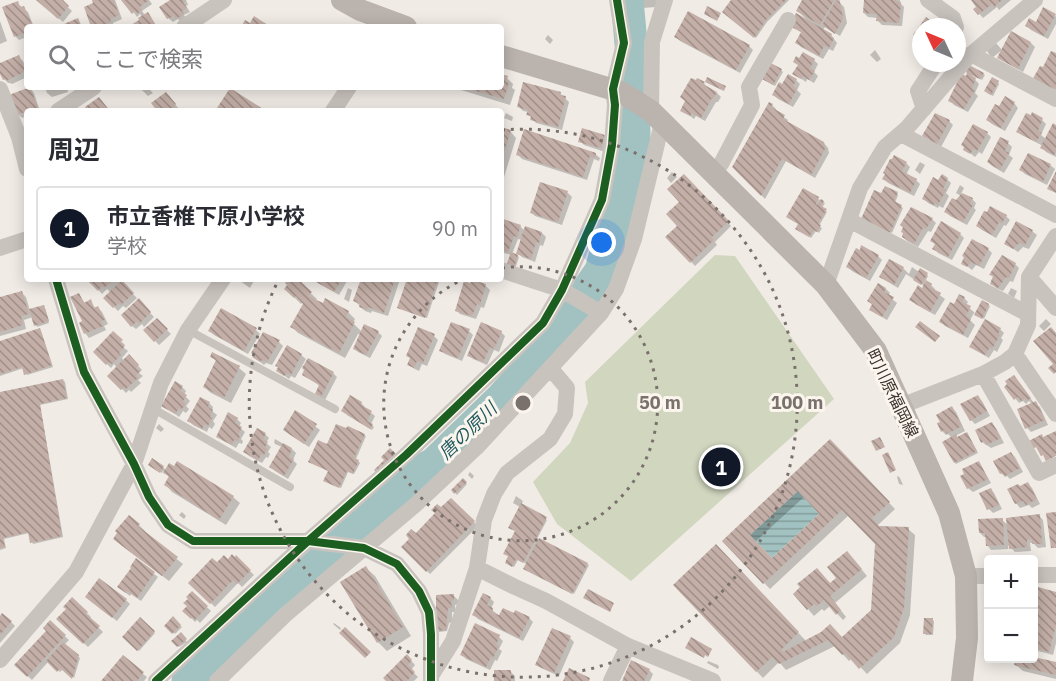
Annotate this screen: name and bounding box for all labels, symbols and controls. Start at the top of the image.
north arrow [912,18,966,72]
search box [24,24,504,90]
icon: search [45,41,78,74]
text: ここで検索 [93,44,203,73]
text: 周辺 [48,132,100,166]
text: 市立香椎下原小学校 [107,201,305,230]
text: 1 [64,215,76,242]
text: 90 m [432,215,478,242]
your location [587,228,616,257]
text: 学校 [107,232,147,259]
street label: 町川原福岡線 [863,345,923,441]
text: 50 m [639,391,681,414]
text: 100 m [771,391,823,414]
centre of rings [513,393,533,413]
water label: 唐の原川 [434,396,503,464]
pin: 1 [702,444,740,490]
map controls [984,555,1038,663]
button: + [984,555,1038,609]
button: − [984,609,1038,663]

